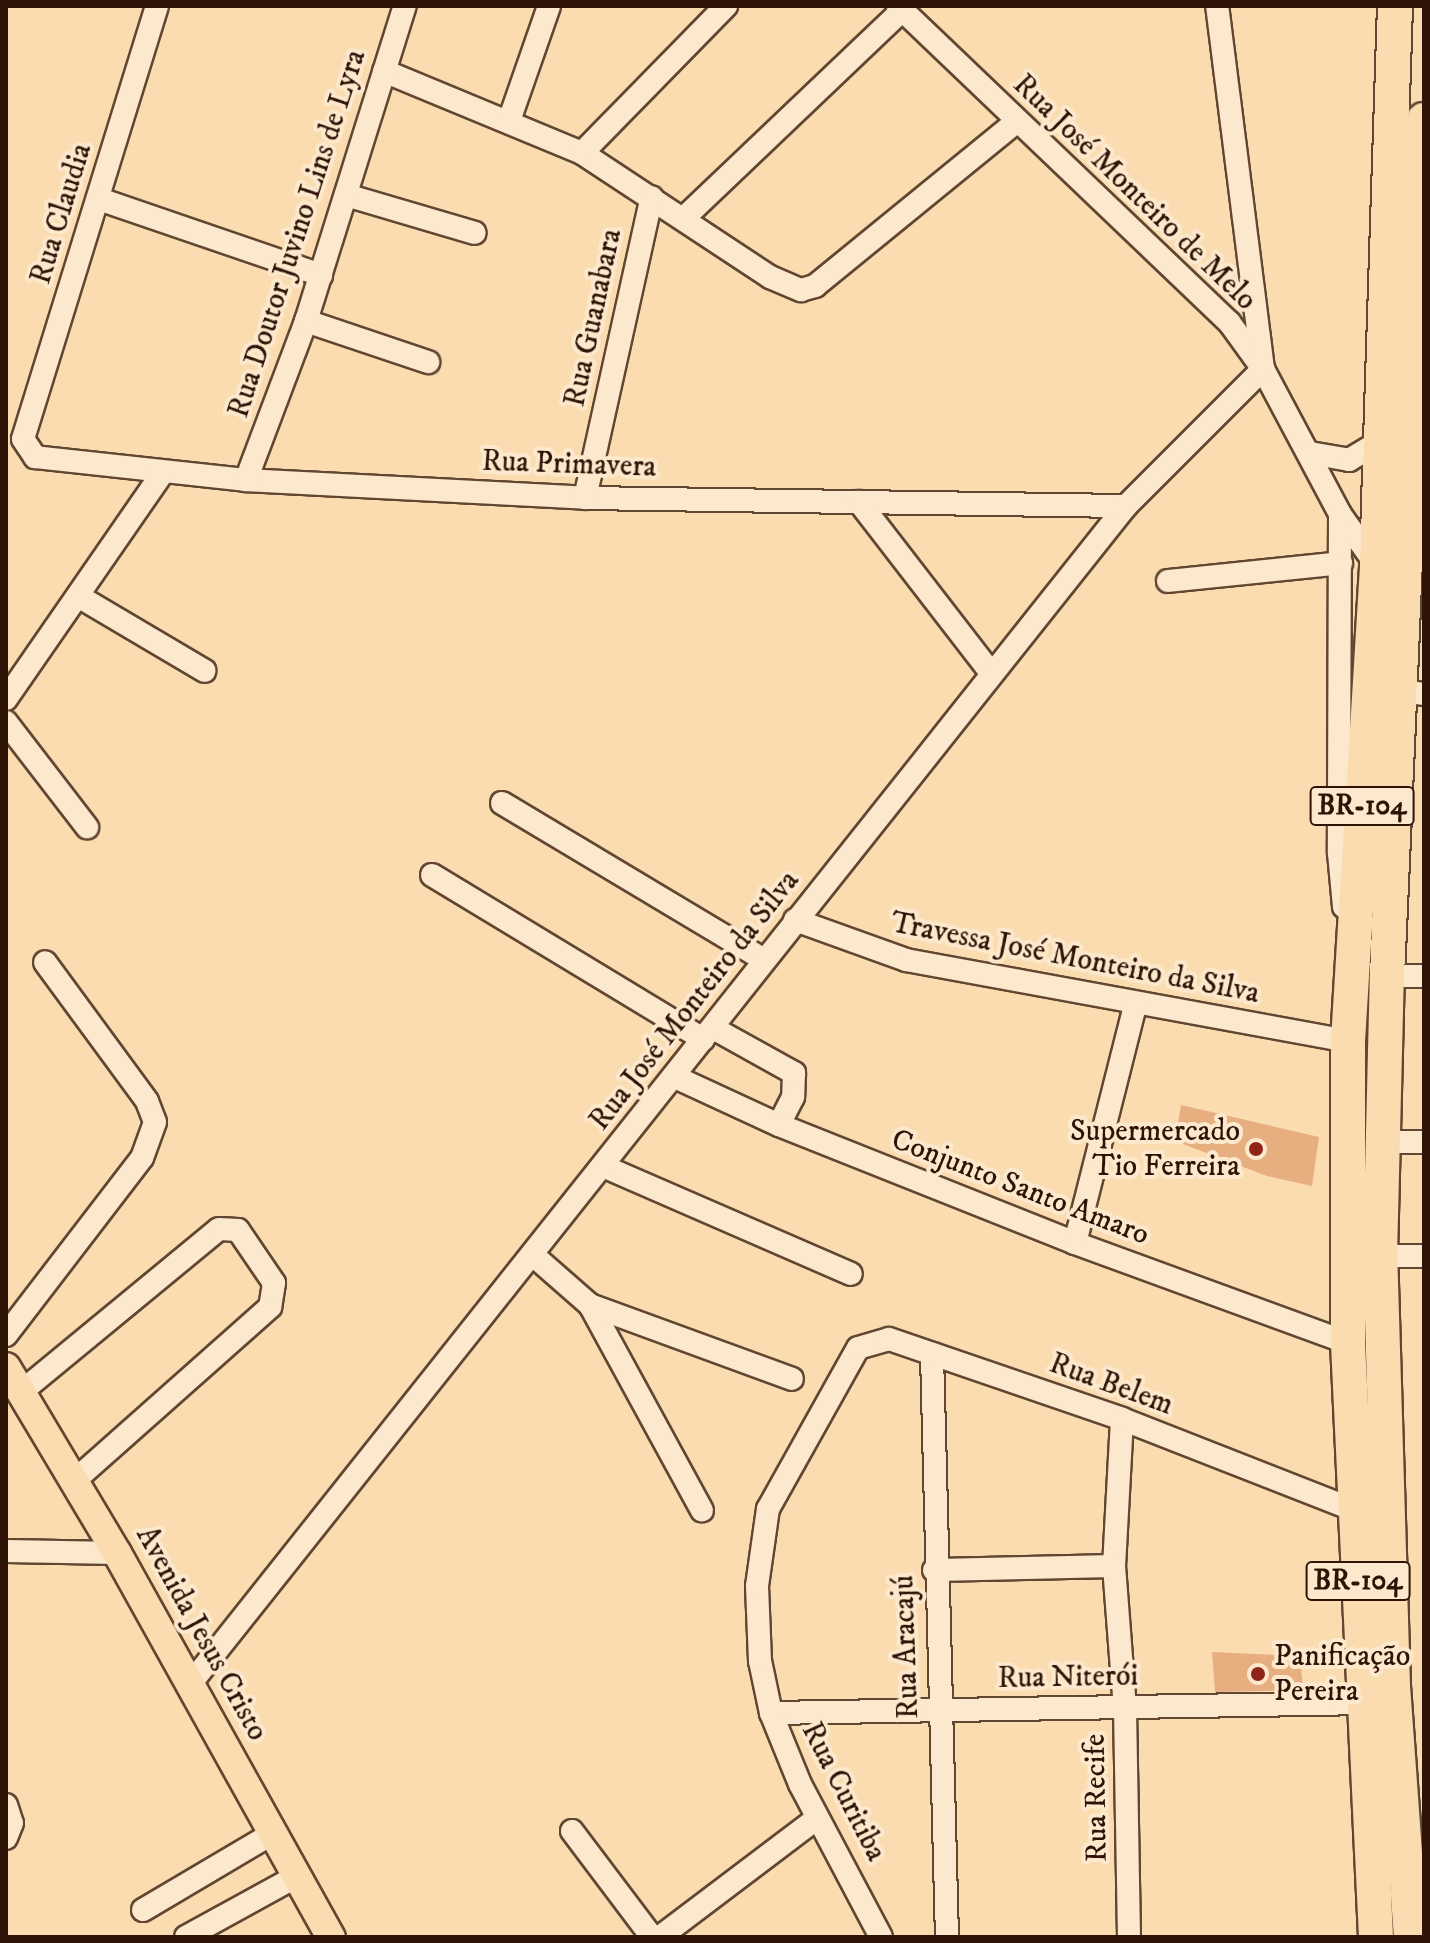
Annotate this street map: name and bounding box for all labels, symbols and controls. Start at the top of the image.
street label: Rua Doutor Juvino Lins de Lyra [221,45,375,423]
street label: Rua José Monteiro de Melo [1005,67,1263,319]
street label: Rua Claudia [24,139,100,289]
street label: Rua Guanabara [558,226,630,410]
street label: Rua Primavera [481,444,657,486]
road number: BR-104 [1308,782,1416,830]
street label: Rua José Monteiro da Silva [582,864,808,1138]
street label: Travessa José Monteiro da Silva [888,906,1262,1012]
place label: Supermercado Tio Ferreira [1070,1114,1240,1184]
street label: Conjunto Santo Amaro [886,1122,1154,1254]
marker: Supermercado Tio Ferreira [1247,1140,1265,1158]
street label: Rua Belem [1044,1346,1178,1424]
street label: Avenida Jesus Cristo [127,1521,275,1747]
road number: BR-104 [1304,1557,1412,1605]
street label: Rua Aracajú [886,1574,928,1720]
place label: Panificação Pereira [1274,1639,1410,1710]
street label: Rua Niterói [997,1659,1139,1697]
marker: Panificação Pereira [1249,1665,1267,1683]
street label: Rua Curitiba [793,1717,893,1867]
street label: Rua Recife [1078,1734,1116,1862]

